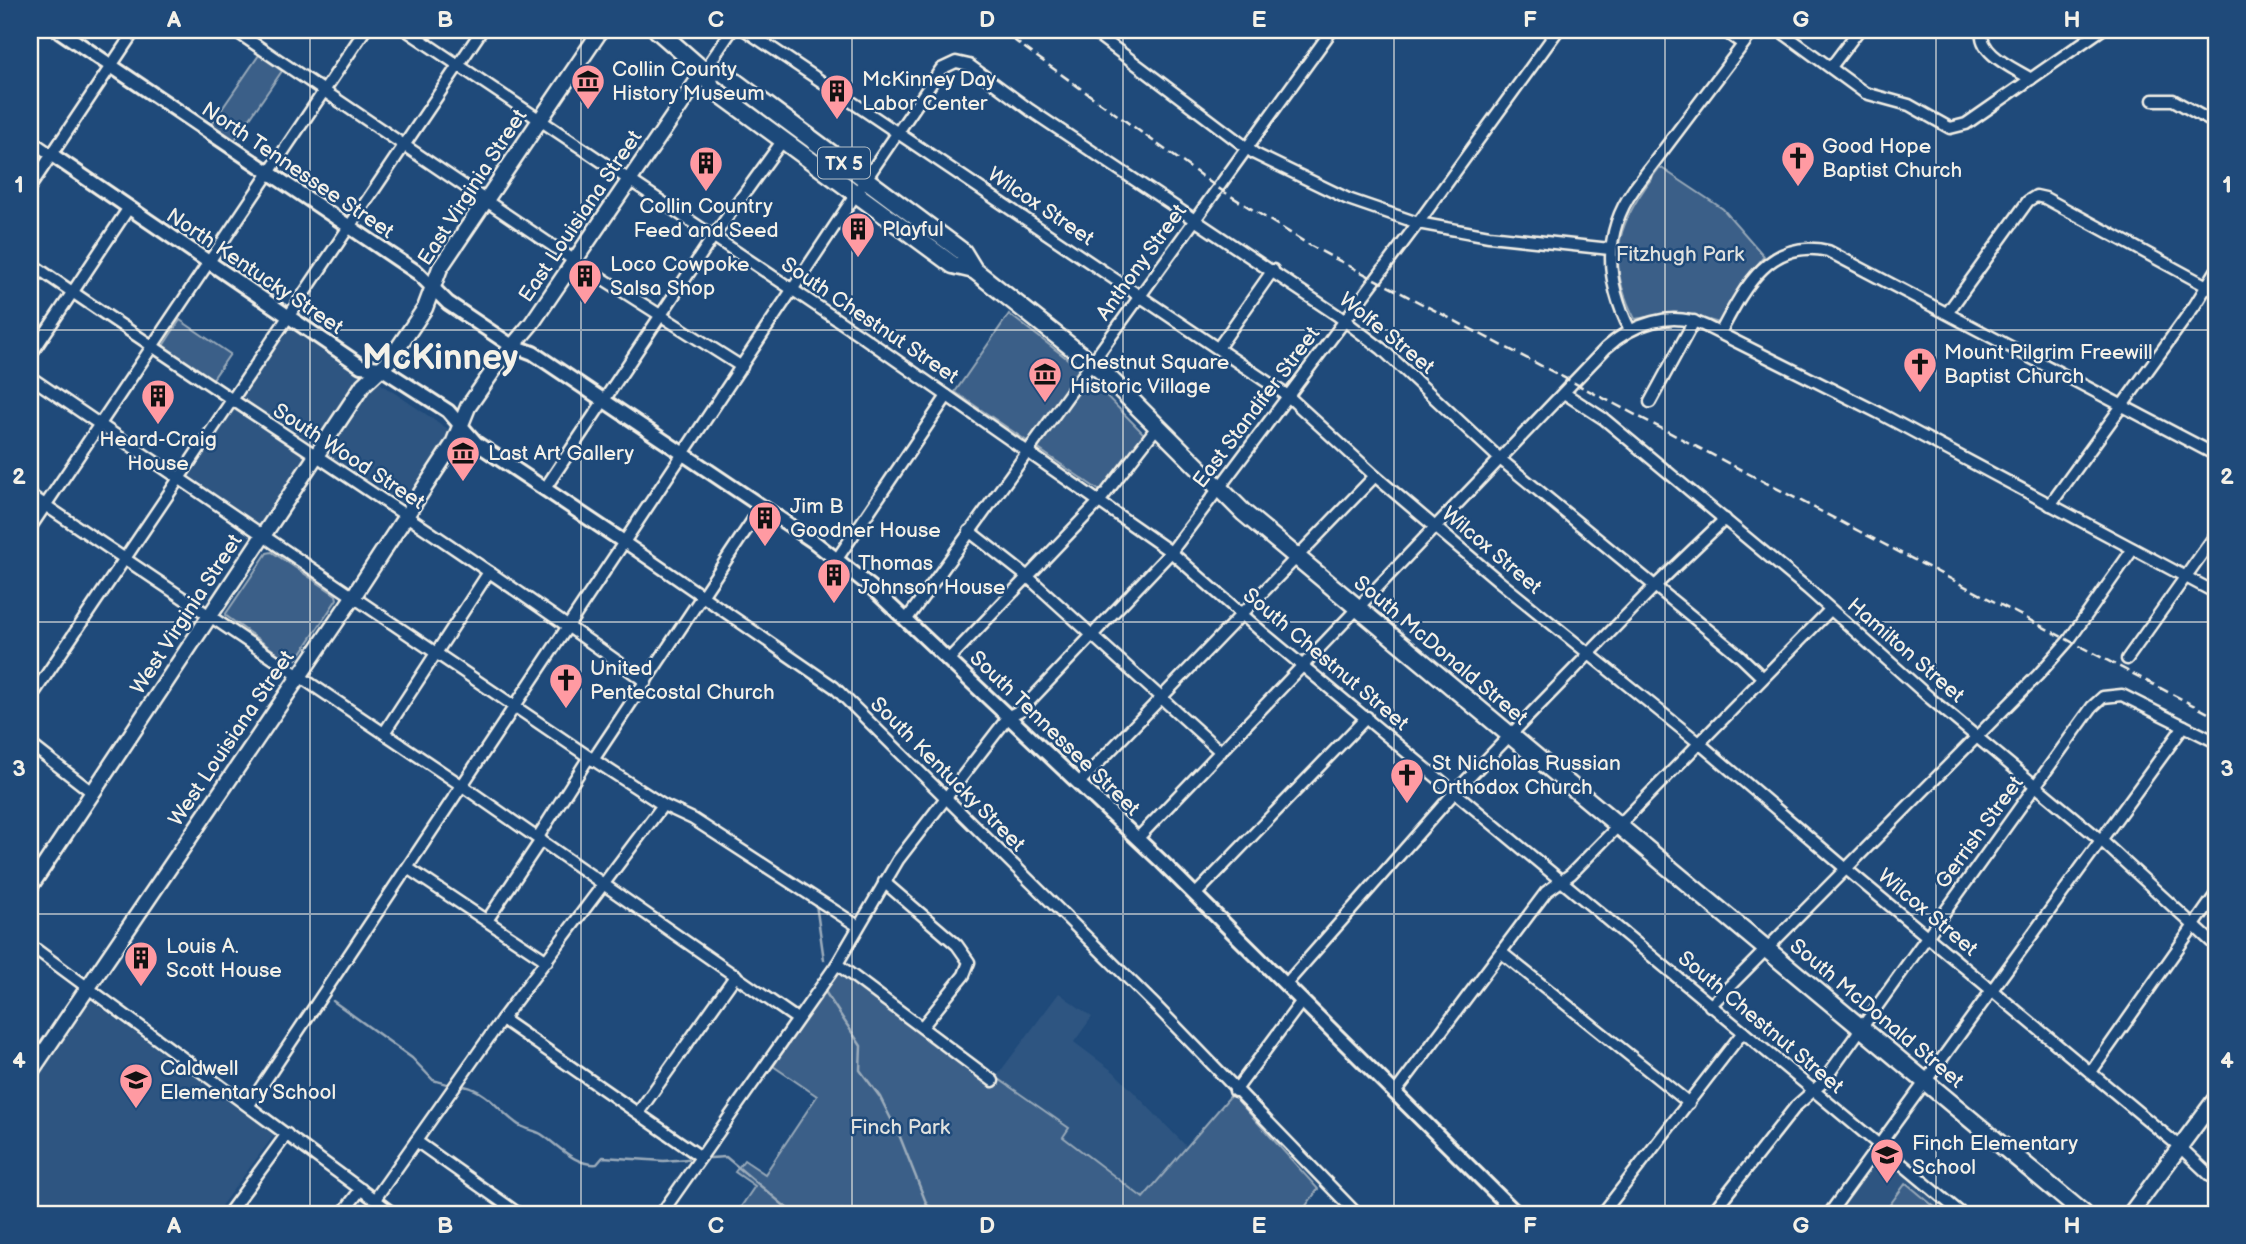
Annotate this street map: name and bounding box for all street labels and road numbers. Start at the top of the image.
street label: North Tennessee Street [197,97,399,244]
street label: East Virginia Street [413,104,533,270]
street label: East Louisiana Street [514,125,648,307]
road number: TX 5 [818,148,870,178]
street label: Wilcox Street [983,162,1099,251]
street label: Anthony Street [1091,199,1192,325]
street label: North Kentucky Street [162,203,348,340]
street label: South Chestnut Street [776,252,964,389]
street label: Wolfe Street [1334,287,1440,380]
street label: East Standifer Street [1188,321,1326,493]
street label: South Wood Street [268,398,430,515]
street label: Wilcox Street [1437,501,1547,600]
street label: West Virginia Street [125,529,248,699]
street label: South McDonald Street [1349,570,1533,731]
street label: South Chestnut Street [1238,583,1414,736]
street label: Hamilton Street [1842,593,1970,708]
street label: West Louisiana Street [163,645,300,831]
street label: South Tennessee Street [964,646,1145,822]
street label: South Kentucky Street [865,692,1031,857]
street label: Gerrish Street [1930,771,2029,894]
street label: Wilcox Street [1873,863,1983,962]
street label: South McDonald Street [1785,933,1969,1094]
street label: South Chestnut Street [1673,946,1849,1099]

